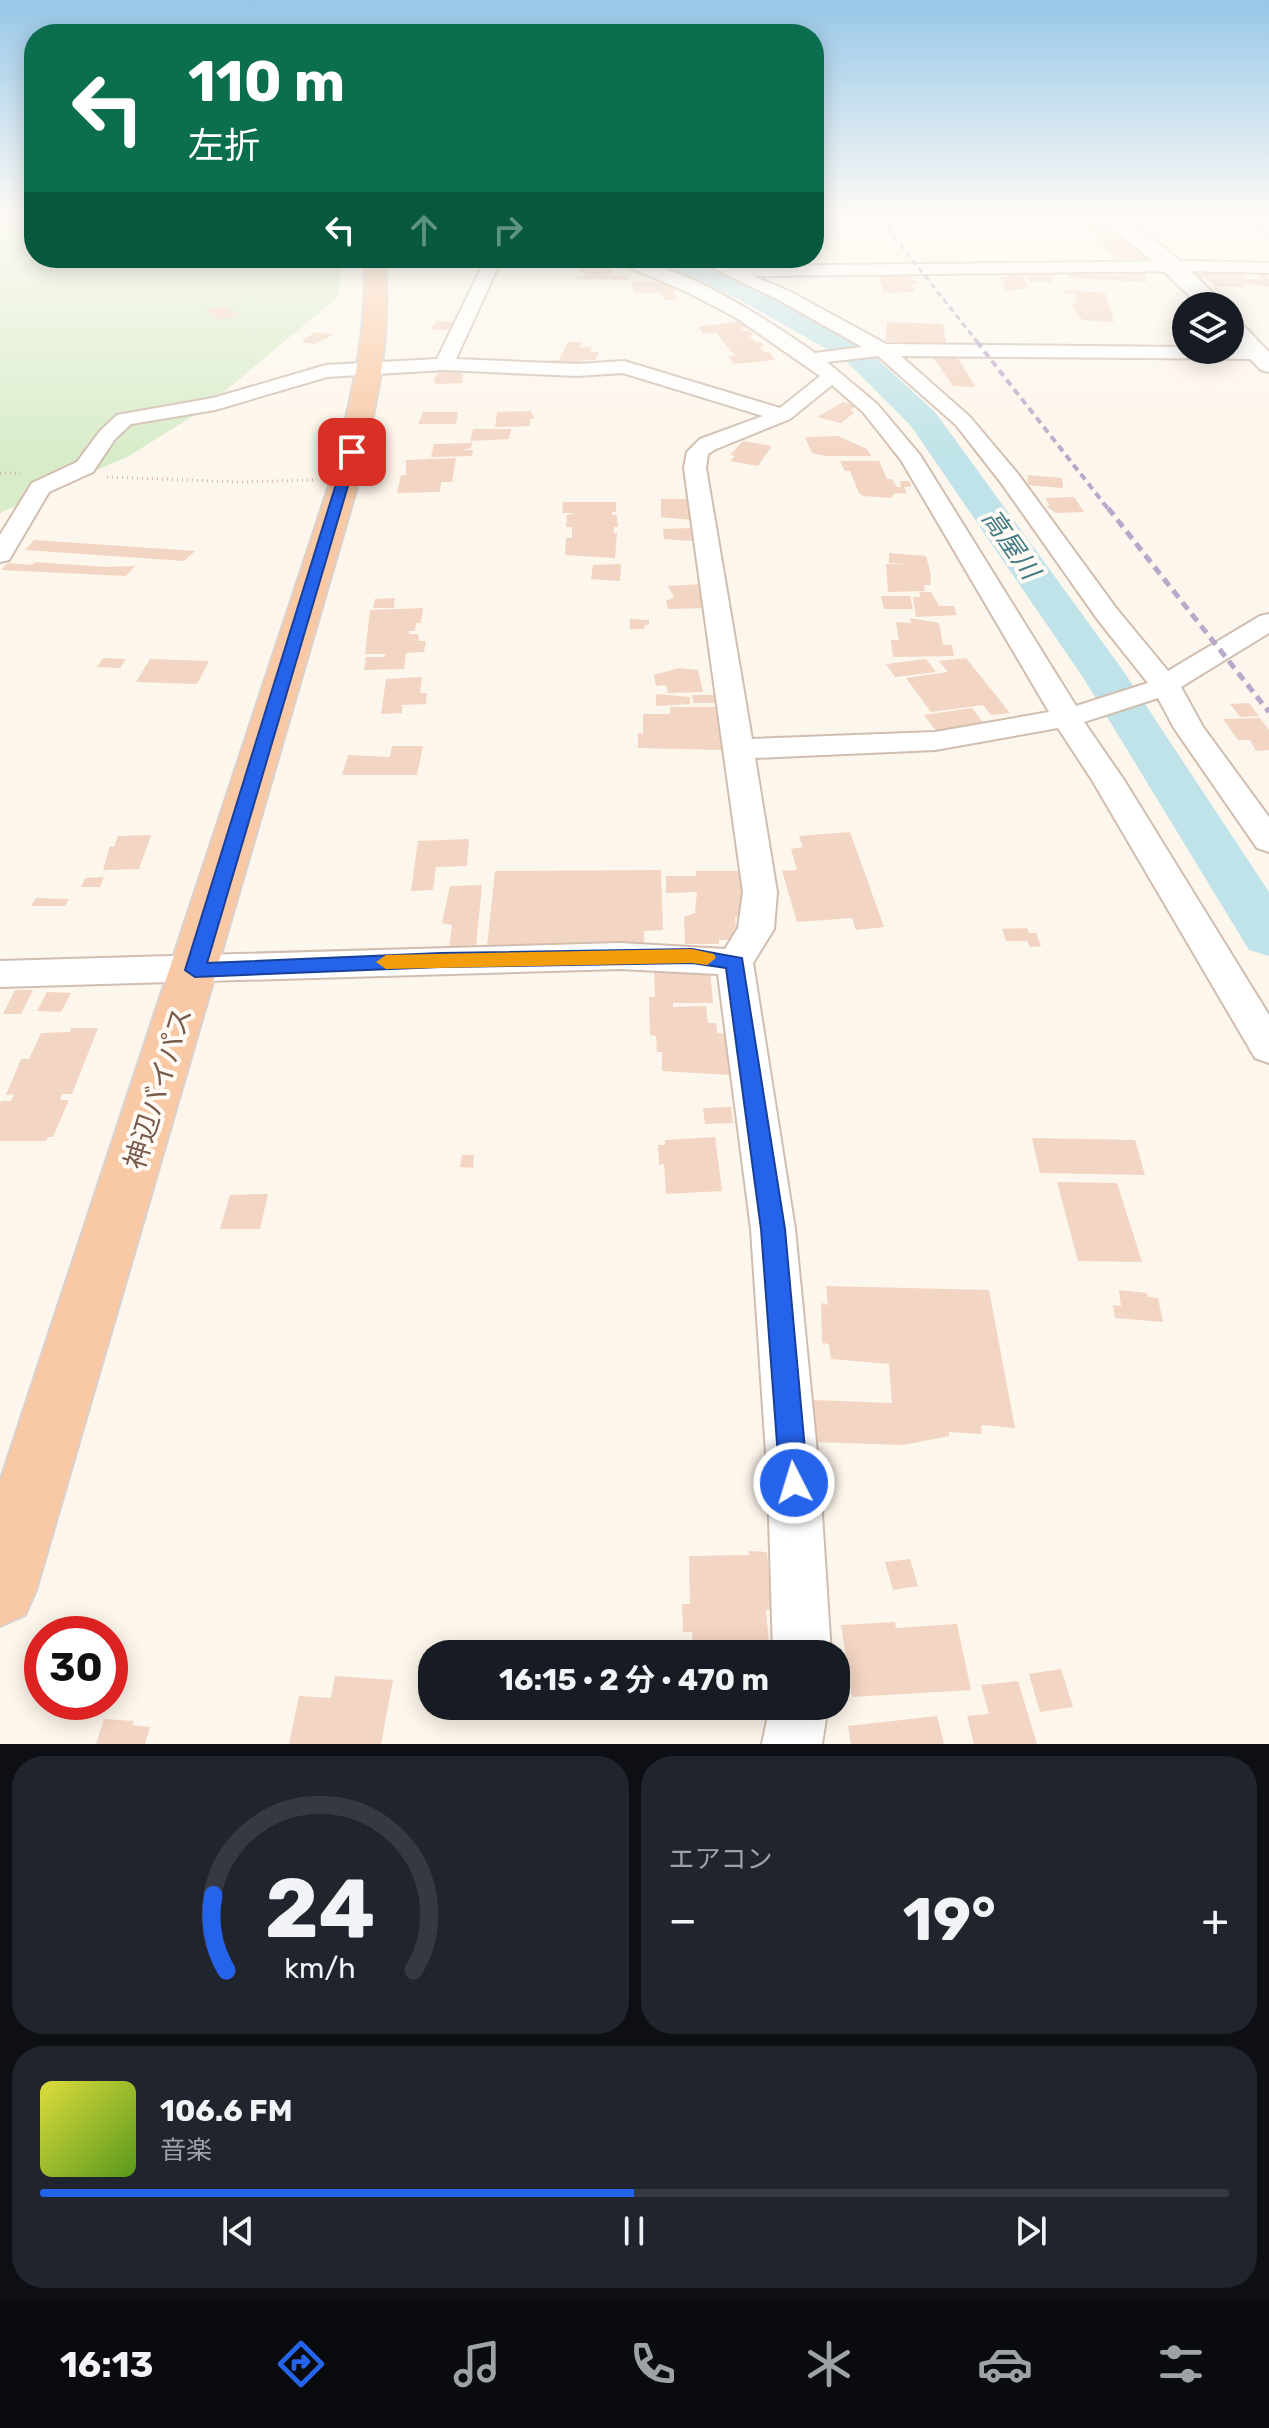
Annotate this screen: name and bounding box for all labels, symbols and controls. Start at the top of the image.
text: 110 m [188,49,345,115]
icon: left [56,56,160,160]
text: 左折 [188,124,260,167]
icon: left [318,208,362,252]
icon: ahead [402,208,446,252]
icon: right [486,208,530,252]
map controls [1172,292,1244,364]
button: layers [1172,292,1244,364]
pin [318,418,386,486]
icon: arrive [330,430,374,474]
water label: 高屋川 [976,503,1047,588]
street label: 神辺バイパス [118,1003,199,1173]
position arrow [752,1441,836,1525]
speed limit sign: 30 [24,1616,128,1720]
text: 16:15 · 2 分 · 470 m [499,1662,769,1698]
text: エアコン [669,1844,773,1875]
text: 24 [265,1859,376,1958]
text: 19° [903,1884,996,1955]
text: − [669,1894,697,1946]
text: + [1202,1894,1229,1946]
text: km/h [285,1951,356,1985]
text: 106.6 FM [160,2093,293,2129]
text: 音楽 [160,2135,212,2166]
icon: previous [216,2209,260,2253]
icon: pause [612,2209,656,2253]
icon: next [1009,2209,1053,2253]
icon: directions [273,2336,329,2392]
icon: music [449,2336,505,2392]
icon: phone [625,2336,681,2392]
icon: climate [801,2336,857,2392]
icon: car [977,2336,1033,2392]
icon: filters [1153,2336,1209,2392]
text: 16:13 [60,2343,153,2386]

